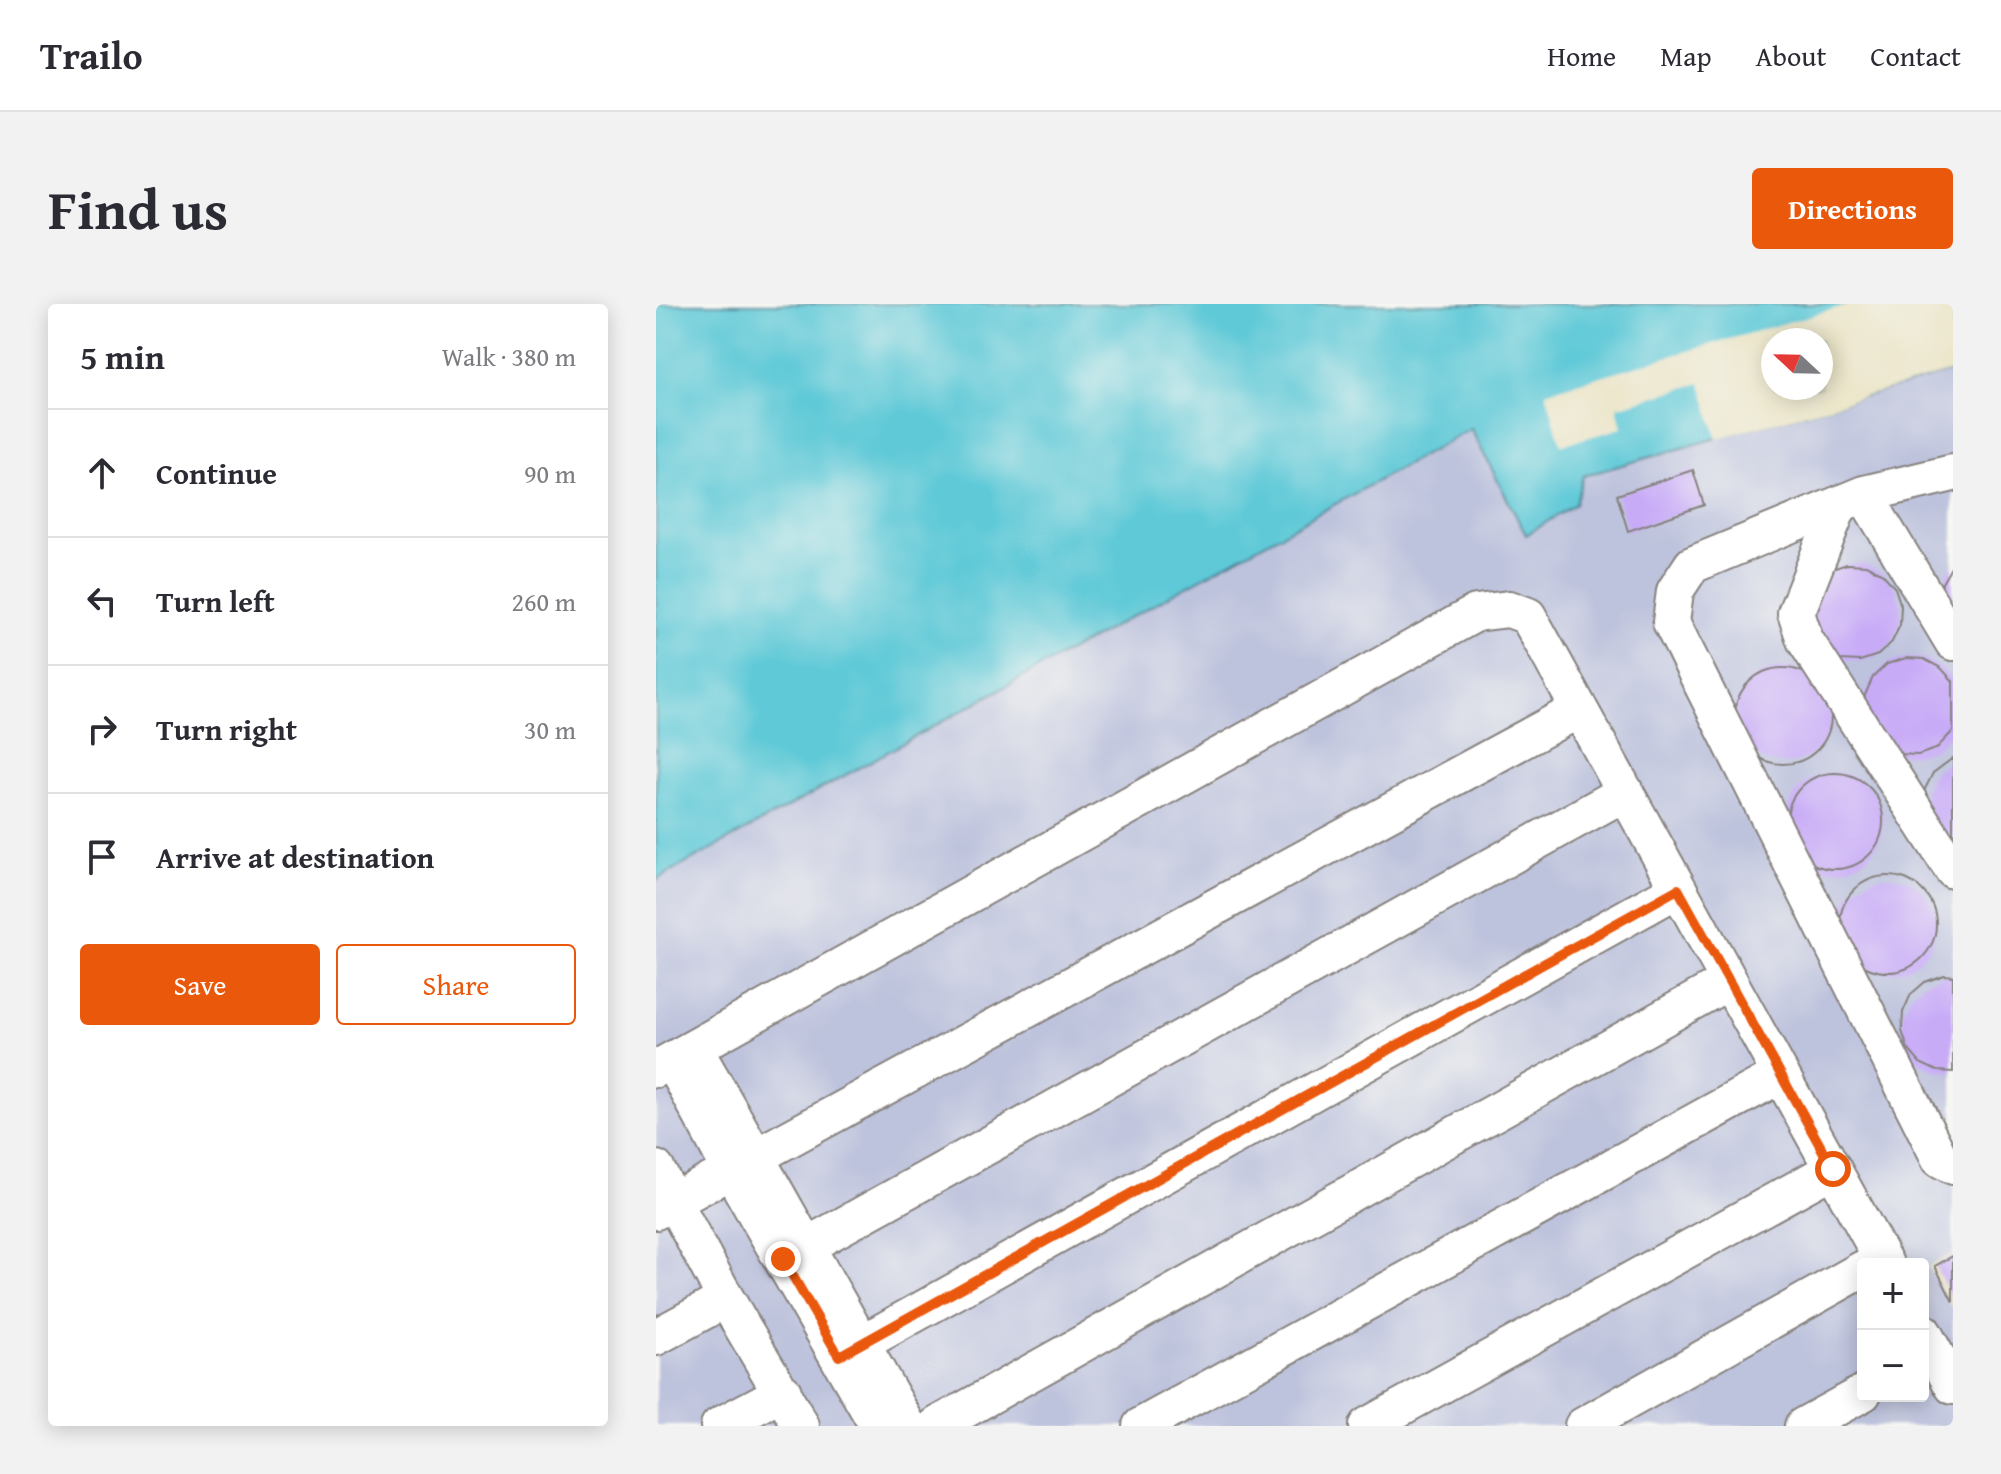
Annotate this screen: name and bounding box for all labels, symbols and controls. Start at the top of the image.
text: Trailo [40,27,143,83]
text: Home [1547,35,1616,76]
text: Map [1660,35,1712,76]
text: About [1756,35,1826,76]
text: Contact [1870,35,1961,76]
text: Find us [48,167,228,250]
button: Directions [1752,168,1953,249]
north arrow [1761,328,1833,400]
text: 5 min [80,332,165,381]
text: Walk · 380 m [442,337,576,376]
icon: ahead [80,451,124,495]
text: Continue [156,451,277,495]
text: 90 m [524,454,576,493]
icon: left [80,579,124,623]
text: Turn left [156,579,275,623]
text: 260 m [511,582,576,621]
icon: right [80,707,124,751]
text: Turn right [156,707,297,751]
text: 30 m [524,710,576,749]
icon: arrive [80,835,124,879]
text: Arrive at destination [156,835,434,879]
button: Save [80,944,320,1025]
button: Share [336,944,576,1025]
route start [1815,1151,1851,1187]
route end [765,1241,801,1277]
map controls [1857,1258,1929,1402]
button: + [1857,1258,1929,1330]
button: − [1857,1330,1929,1402]

